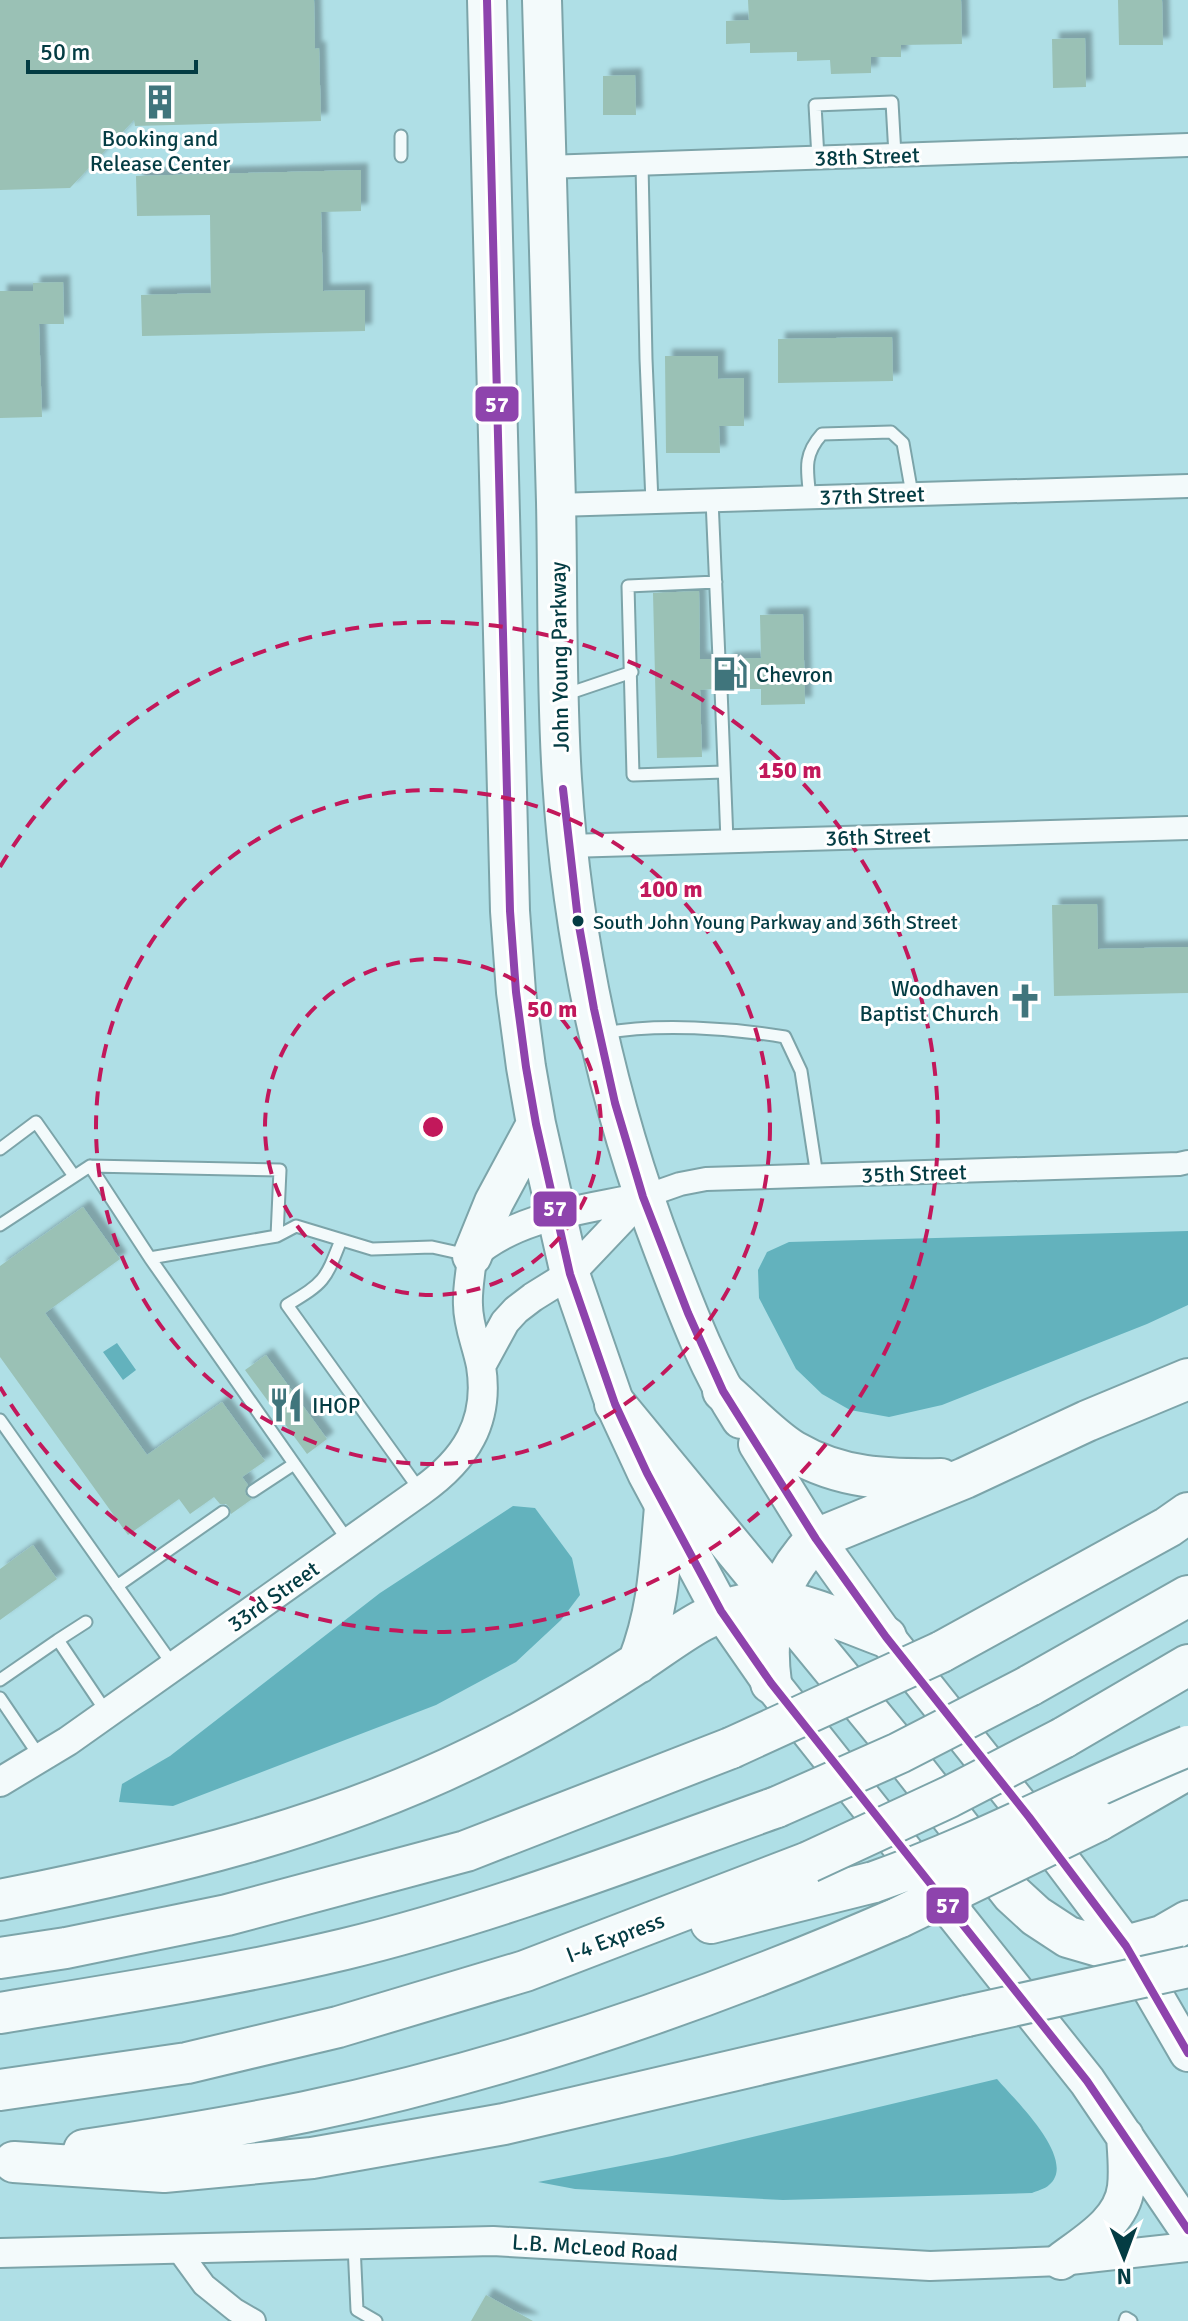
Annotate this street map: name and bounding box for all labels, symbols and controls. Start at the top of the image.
scale bar [28,24,196,74]
text: 50 m [40,37,90,67]
building icon: Booking and Release Center [141,83,179,121]
place label: Booking and Release Center [90,125,230,177]
street label: 38th Street [814,141,921,172]
line badge: 57 [474,385,520,423]
text: 57 [485,391,509,418]
street label: 37th Street [819,480,926,511]
street label: John Young Parkway [544,561,575,753]
fuel station icon: Chevron [711,655,749,693]
place label: Chevron [756,661,833,688]
text: 150 m [758,755,822,785]
street label: 36th Street [825,821,932,852]
text: 100 m [639,874,703,904]
place label: South John Young Parkway and 36th Street [593,910,958,935]
marker: South John Young Parkway and 36th Street [570,913,586,929]
place label: Woodhaven Baptist Church [860,975,999,1027]
church icon: Woodhaven Baptist Church [1006,982,1044,1020]
text: 50 m [527,994,577,1024]
centre of rings [419,1113,447,1141]
street label: 35th Street [861,1158,968,1189]
line badge: 57 [532,1190,578,1228]
text: 57 [543,1195,567,1222]
restaurant icon: IHOP [267,1386,305,1424]
place label: IHOP [312,1392,360,1419]
street label: 33rd Street [222,1555,324,1638]
line badge: 57 [925,1886,970,1925]
text: 57 [936,1892,960,1919]
street label: I-4 Express [562,1906,668,1969]
north arrow [1084,2217,1164,2297]
street label: L.B. McLeod Road [511,2228,679,2267]
text: N [1116,2263,1132,2290]

